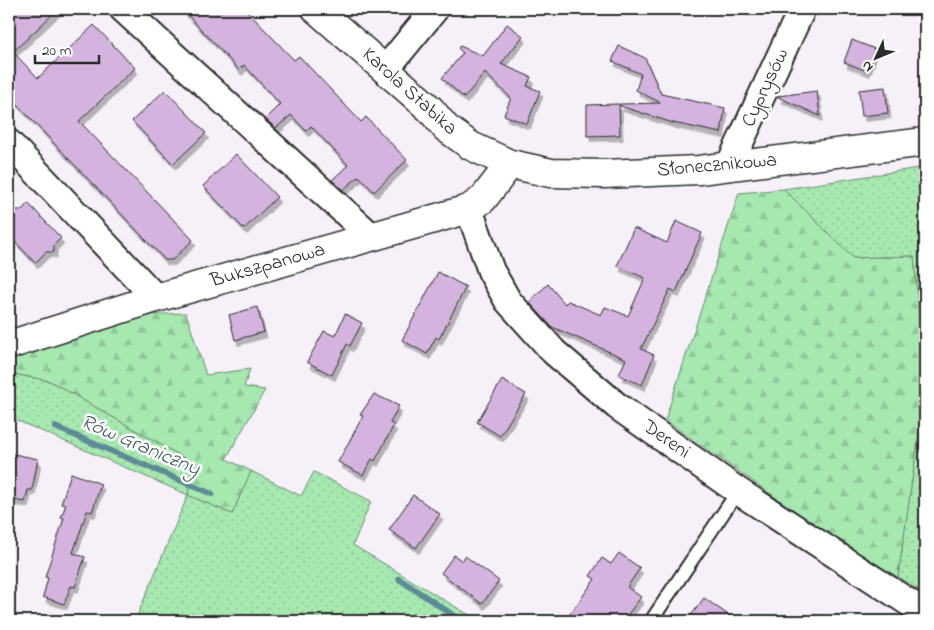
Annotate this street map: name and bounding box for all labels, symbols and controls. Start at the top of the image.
scale bar [35,32,99,64]
north arrow [852,32,902,82]
text: 20 m [42,40,72,62]
street label: Karola Stabika [355,41,463,143]
street label: Cyprysów [735,44,797,132]
text: N [857,55,879,77]
street label: Słonecznikowa [656,146,778,186]
street label: Bukszpanowa [206,236,329,296]
water label: Rów Graniczny [76,407,205,485]
street label: Dereni [635,413,696,467]

